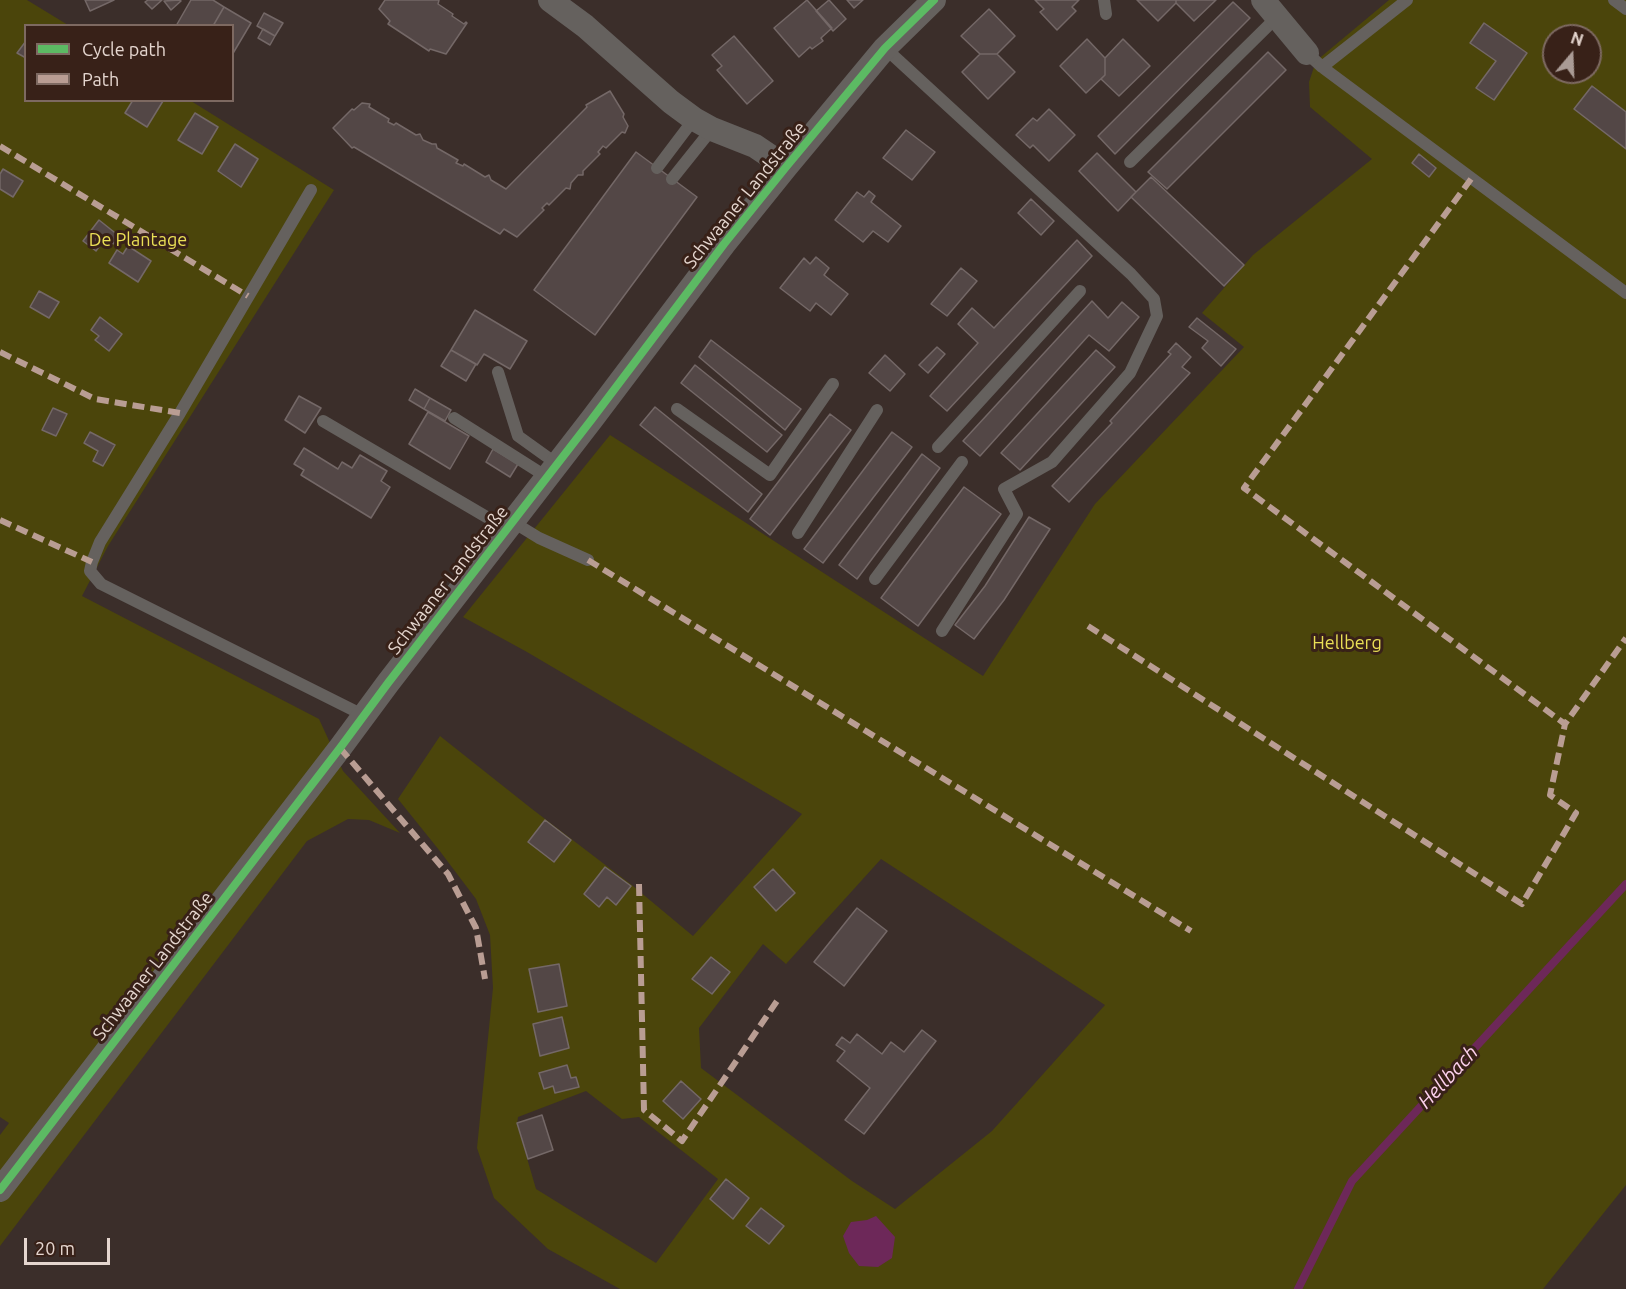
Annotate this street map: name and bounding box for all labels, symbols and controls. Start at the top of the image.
legend [24,24,234,102]
north arrow [1542,24,1602,84]
text: N [1569,28,1586,49]
text: Cycle path [82,39,166,59]
text: Path [82,69,119,89]
street label: Schwaaner Landstraße [679,117,811,273]
park label: De Plantage [89,229,187,251]
street label: Schwaaner Landstraße [383,501,513,659]
park label: Hellberg [1312,632,1382,654]
street label: Schwaaner Landstraße [88,887,218,1045]
water label: Hellbach [1413,1041,1483,1113]
scale bar [27,1226,112,1264]
text: 20 m [35,1238,75,1258]

